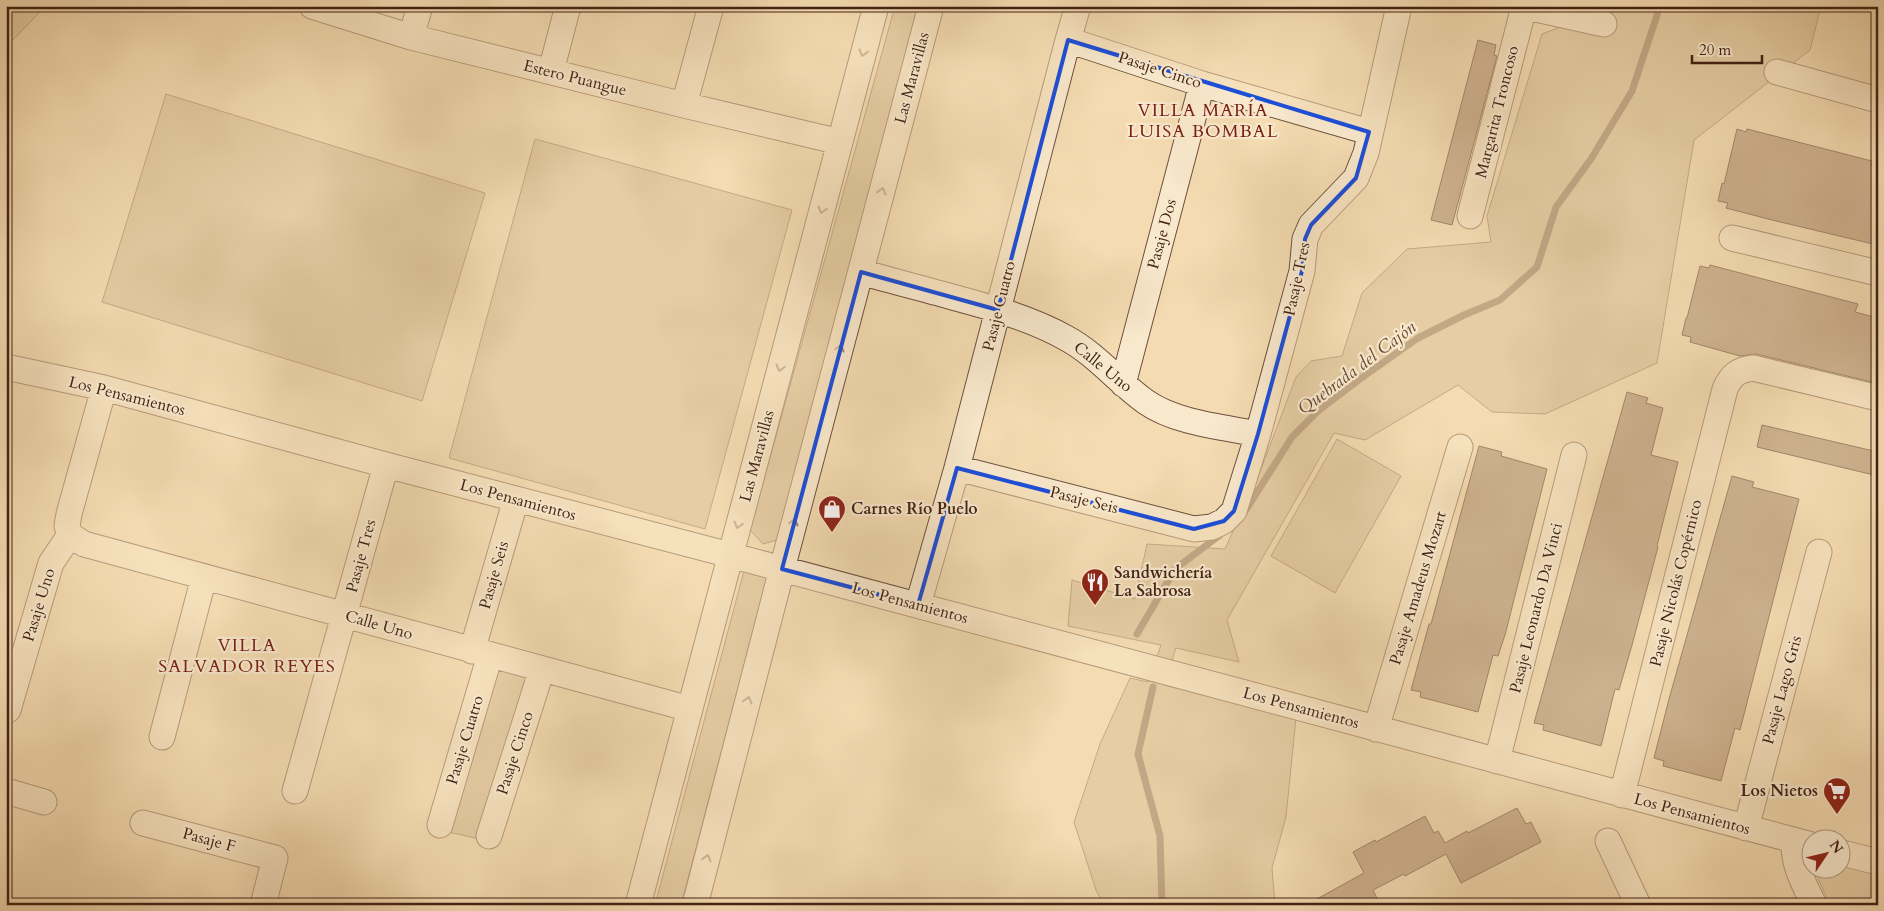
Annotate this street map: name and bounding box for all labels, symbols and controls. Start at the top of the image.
street label: Las Maravillas [889,30,935,126]
scale bar [1692,32,1762,64]
text: 20 m [1699,40,1731,60]
street label: Margarita Troncoso [1470,43,1524,180]
street label: Pasaje Cinco [1115,46,1205,94]
one-way arrow [859,49,869,57]
street label: Estero Puangue [521,55,629,101]
district label: VILLA MARÍA LUISA BOMBAL [1127,98,1279,144]
one-way arrow [876,186,887,195]
street label: Pasaje Dos [1142,197,1182,271]
one-way arrow [817,206,827,214]
street label: Pasaje Tres [1278,240,1316,318]
street label: Pasaje Cuatro [977,258,1021,353]
water label: Quebrada del Cajón [1293,315,1421,421]
street label: Calle Uno [1069,337,1137,398]
one-way arrow [835,344,845,352]
one-way arrow [775,363,786,372]
street label: Los Pensamientos [66,371,188,421]
street label: Las Maravillas [734,408,780,504]
street label: Los Pensamientos [457,474,579,526]
street label: Pasaje Seis [1047,481,1121,519]
shop icon: Carnes Río Puelo [817,494,847,533]
street label: Pasaje Nicolás Copérnico [1645,497,1707,669]
place label: Carnes Río Puelo [851,498,977,520]
street label: Pasaje Amadeus Mozart [1384,509,1452,667]
street label: Pasaje Tres [341,517,381,595]
one-way arrow [789,518,799,526]
one-way arrow [734,520,744,528]
street label: Pasaje Leonardo Da Vinci [1504,520,1568,696]
street label: Pasaje Seis [474,538,514,612]
place label: Sandwichería La Sabrosa [1114,562,1212,602]
street label: Pasaje Uno [17,565,61,644]
restaurant icon: Sandwichería La Sabrosa [1080,567,1110,606]
street label: Los Pensamientos [849,577,971,629]
street label: Calle Uno [342,605,416,645]
district label: VILLA SALVADOR REYES [158,633,336,679]
street label: Pasaje Lago Gris [1757,633,1807,747]
street label: Los Pensamientos [1240,682,1362,734]
street label: Pasaje Cuatro [441,692,489,787]
one-way arrow [742,696,753,705]
street label: Pasaje Cinco [491,708,539,798]
supermarket icon: Los Nietos [1822,776,1852,815]
place label: Los Nietos [1740,780,1818,802]
street label: Los Pensamientos [1631,788,1753,840]
street label: Pasaje F [180,822,238,858]
north arrow [1802,828,1852,878]
text: N [1825,836,1848,857]
one-way arrow [701,853,712,862]

